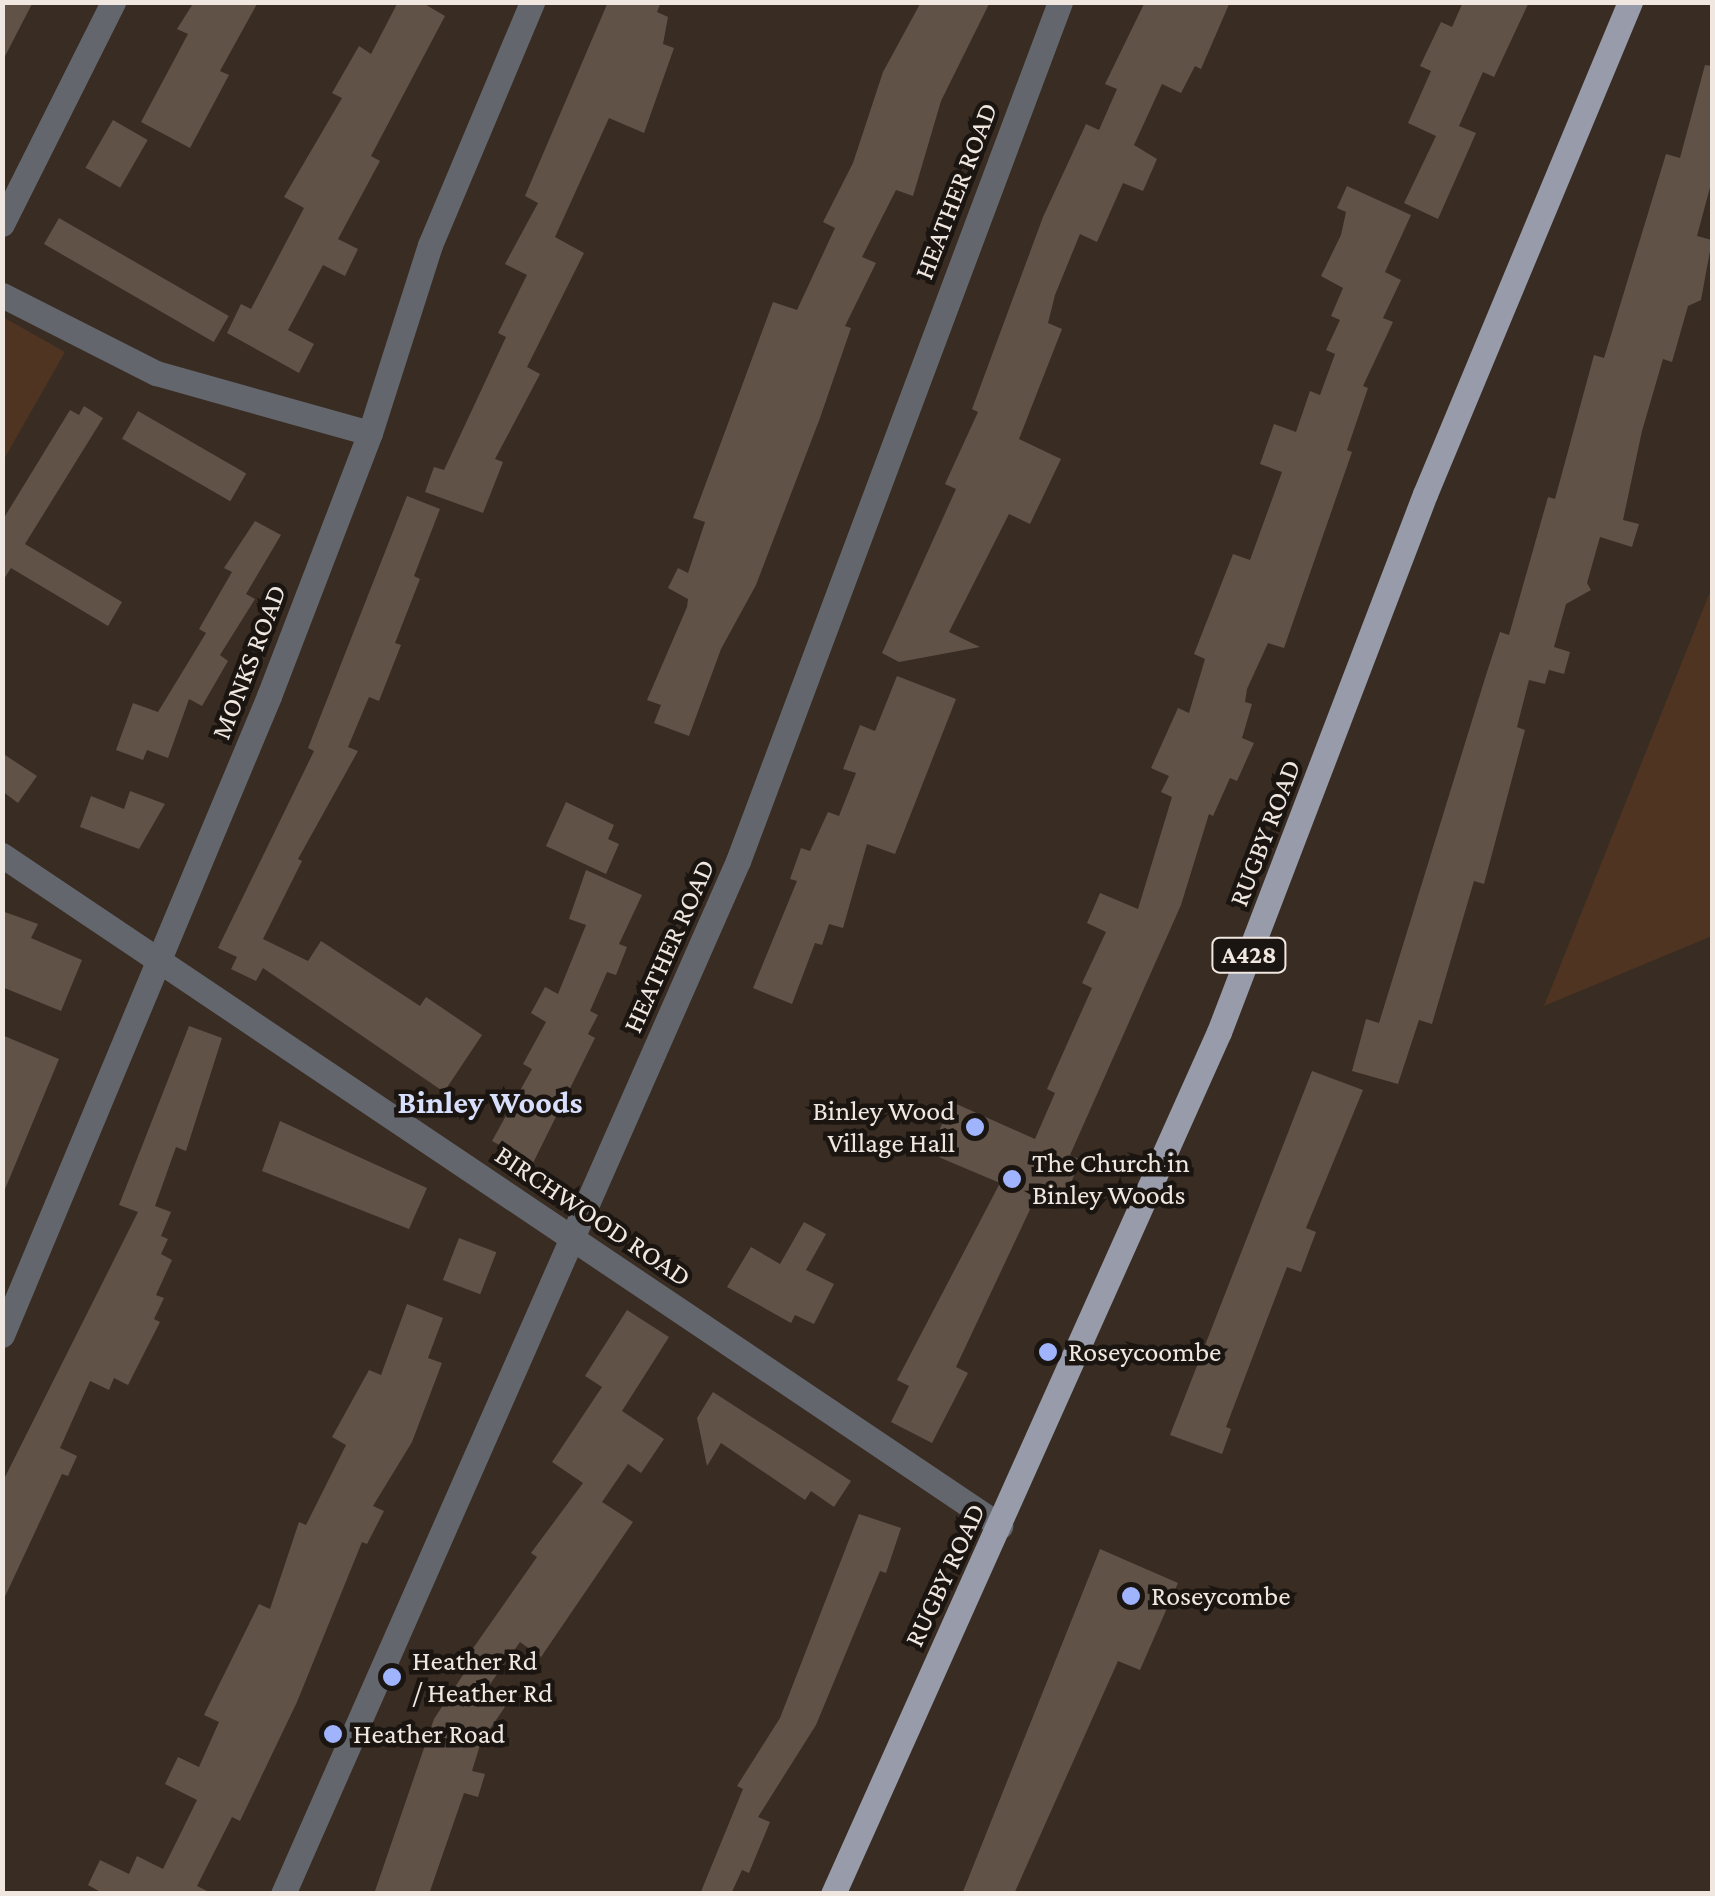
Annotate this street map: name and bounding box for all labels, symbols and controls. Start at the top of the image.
street label: HEATHER ROAD [907,98,1005,284]
street label: MONKS ROAD [204,580,294,744]
street label: RUGBY ROAD [1222,755,1308,911]
street label: HEATHER ROAD [616,854,722,1038]
road number: A428 [1209,935,1289,975]
district label: Binley Woods [398,1083,582,1121]
place label: Binley Wood Village Hall [813,1094,955,1160]
marker: Binley Wood Village Hall [964,1116,986,1138]
street label: BIRCHWOOD ROAD [489,1138,697,1294]
place label: The Church in Binley Woods [1032,1146,1190,1212]
marker: The Church in Binley Woods [1001,1168,1023,1190]
place label: Roseycoombe [1068,1335,1221,1369]
marker: Roseycoombe [1037,1341,1059,1363]
street label: RUGBY ROAD [897,1498,993,1652]
place label: Roseycombe [1151,1579,1291,1613]
marker: Roseycombe [1120,1585,1142,1607]
place label: Heather Rd / Heather Rd [412,1644,553,1710]
marker: Heather Rd / Heather Rd [381,1666,403,1688]
place label: Heather Road [353,1717,505,1751]
marker: Heather Road [322,1723,344,1745]

